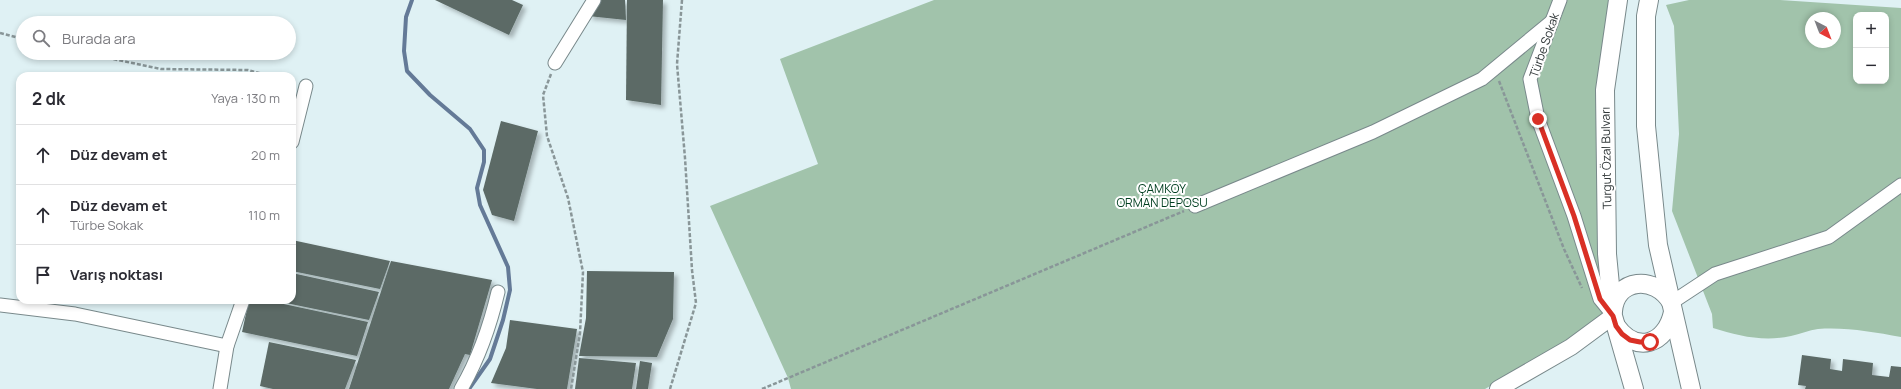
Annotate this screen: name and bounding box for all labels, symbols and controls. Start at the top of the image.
street label: Türbe Sokak [1525,9,1563,80]
north arrow [1805,12,1841,48]
map controls [1853,12,1889,84]
button: + [1853,12,1889,48]
search box [16,16,296,60]
icon: search [30,27,52,49]
text: Burada ara [62,28,136,49]
button: − [1853,48,1889,84]
text: 2 dk [32,87,65,110]
text: Yaya · 130 m [211,89,280,107]
street label: Turgut Özal Bulvarı [1597,107,1615,209]
route end [1529,110,1547,128]
icon: ahead [32,144,54,166]
text: Düz devam et [70,144,167,165]
text: 20 m [251,146,280,164]
park label: ÇAMKÖY ORMAN DEPOSU [1116,180,1208,211]
text: Düz devam et [70,195,167,216]
icon: ahead [32,204,54,226]
text: 110 m [248,206,280,224]
text: Türbe Sokak [70,216,143,234]
icon: arrive [32,264,54,286]
text: Varış noktası [70,264,163,285]
route start [1641,333,1659,351]

